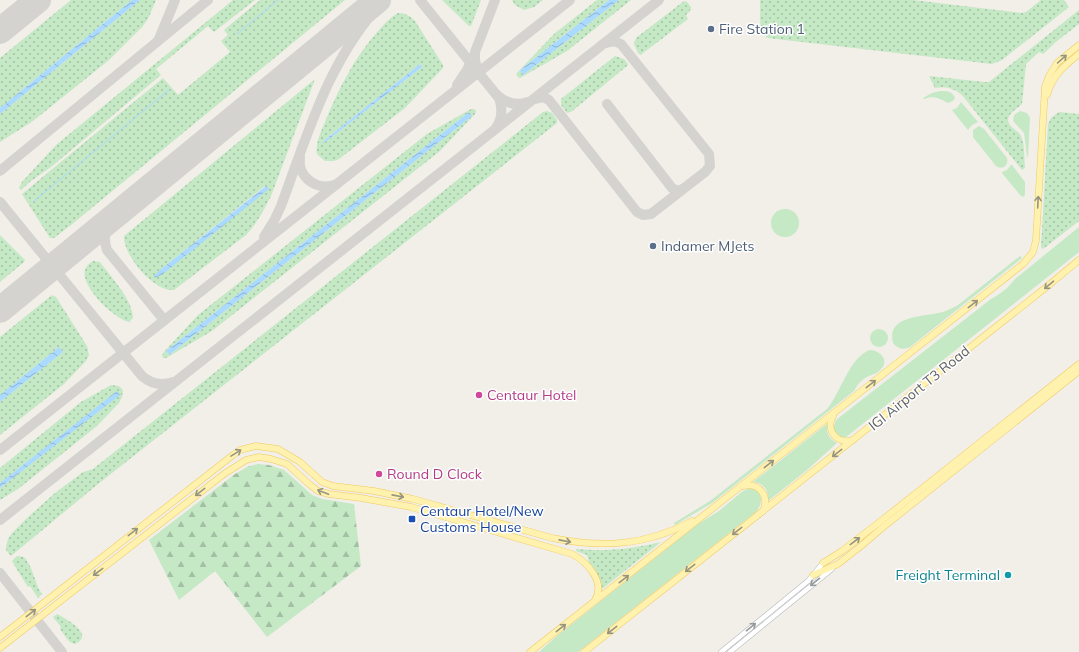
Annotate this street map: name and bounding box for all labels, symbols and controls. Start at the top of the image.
place label: Fire Station 1 [719,20,805,38]
marker: Fire Station 1 [706,24,716,34]
one-way arrow [1056,55,1066,64]
one-way arrow [1034,196,1042,209]
place label: Indamer MJets [661,237,754,255]
marker: Indamer MJets [648,241,658,251]
one-way arrow [1044,281,1054,290]
one-way arrow [968,299,979,308]
street label: IGI Airport T3 Road [865,342,973,434]
one-way arrow [866,380,877,388]
place label: Centaur Hotel [487,386,576,404]
marker: Centaur Hotel [474,390,484,400]
one-way arrow [832,448,843,457]
one-way arrow [230,449,242,457]
one-way arrow [764,460,775,469]
place label: Round D Clock [387,465,483,483]
marker: Round D Clock [374,469,384,479]
one-way arrow [317,487,329,495]
one-way arrow [195,488,206,497]
one-way arrow [392,493,405,501]
place label: Centaur Hotel/New Customs House [420,502,544,536]
marker: Centaur Hotel/New Customs House [407,514,417,524]
one-way arrow [732,527,743,535]
one-way arrow [127,528,138,537]
one-way arrow [558,537,571,545]
one-way arrow [849,537,860,545]
one-way arrow [684,564,695,573]
place label: Freight Terminal [895,566,1000,584]
one-way arrow [92,568,103,576]
marker: Freight Terminal [1003,570,1013,580]
one-way arrow [618,574,629,583]
one-way arrow [809,578,820,587]
one-way arrow [25,608,36,617]
one-way arrow [745,623,756,632]
one-way arrow [556,624,567,632]
one-way arrow [606,626,617,634]

